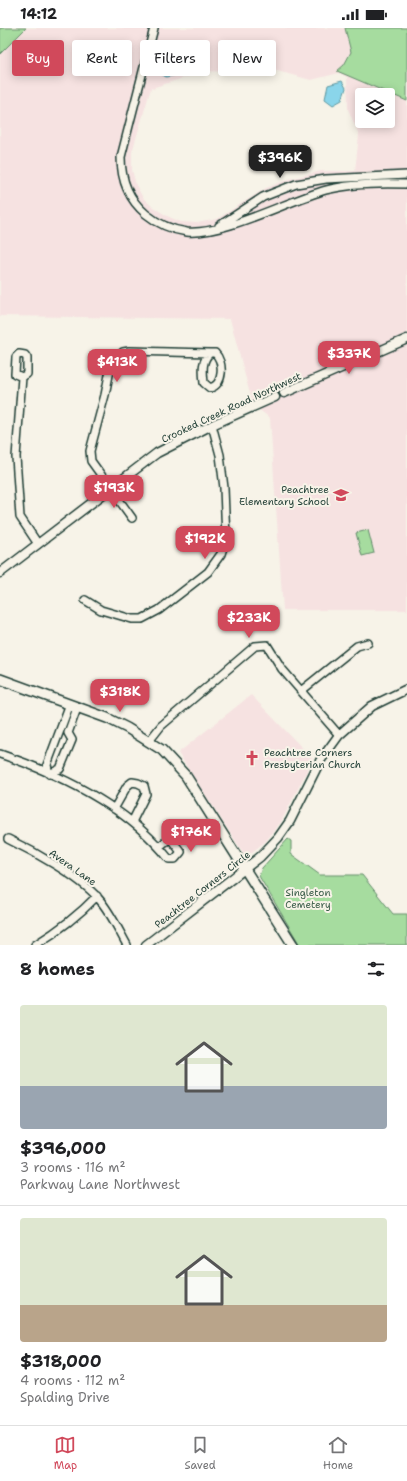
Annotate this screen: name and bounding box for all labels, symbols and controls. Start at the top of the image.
text: 14:12 [20,4,57,24]
chip: Buy [12,40,64,76]
chip: Rent [72,40,132,76]
chip: Filters [140,40,210,76]
chip: New [218,40,276,76]
map controls [355,88,395,128]
button: layers [355,88,395,128]
pin: $396K [252,145,308,179]
text: $396K [258,149,302,166]
pin: $337K [321,341,377,375]
text: $337K [327,345,371,362]
pin: $413K [89,349,145,383]
text: $413K [97,353,137,370]
street label: Crooked Creek Road Northwest [159,369,303,446]
pin: $193K [86,475,142,509]
text: $193K [93,479,135,496]
place label: Peachtree Elementary School [239,483,329,508]
school or university icon: Peachtree Elementary School [332,486,350,504]
pin: $192K [177,526,233,560]
text: $192K [184,530,226,547]
pin: $233K [221,605,277,639]
text: $233K [227,609,271,626]
pin: $318K [92,679,148,713]
text: $318K [99,683,141,700]
place label: Peachtree Corners Presbyterian Church [264,746,361,771]
church icon: Peachtree Corners Presbyterian Church [243,749,261,767]
pin: $176K [163,819,219,853]
text: $176K [170,823,212,840]
street label: Avera Lane [47,846,99,889]
street label: Peachtree Corners Circle [152,848,253,931]
park label: Singleton Cemetery [285,886,331,911]
text: 8 homes [20,958,95,980]
icon: filters [365,958,387,980]
icon: home [168,1031,240,1103]
text: $396,000 [20,1137,106,1159]
text: 3 rooms · 116 m² [20,1159,126,1176]
text: Parkway Lane Northwest [20,1176,180,1193]
icon: home [168,1244,240,1316]
text: $318,000 [20,1350,102,1372]
text: 4 rooms · 112 m² [20,1372,125,1389]
text: Spalding Drive [20,1389,110,1406]
tab: Map [54,1434,77,1473]
tab: Saved [185,1434,216,1473]
tab: Home [323,1434,353,1473]

